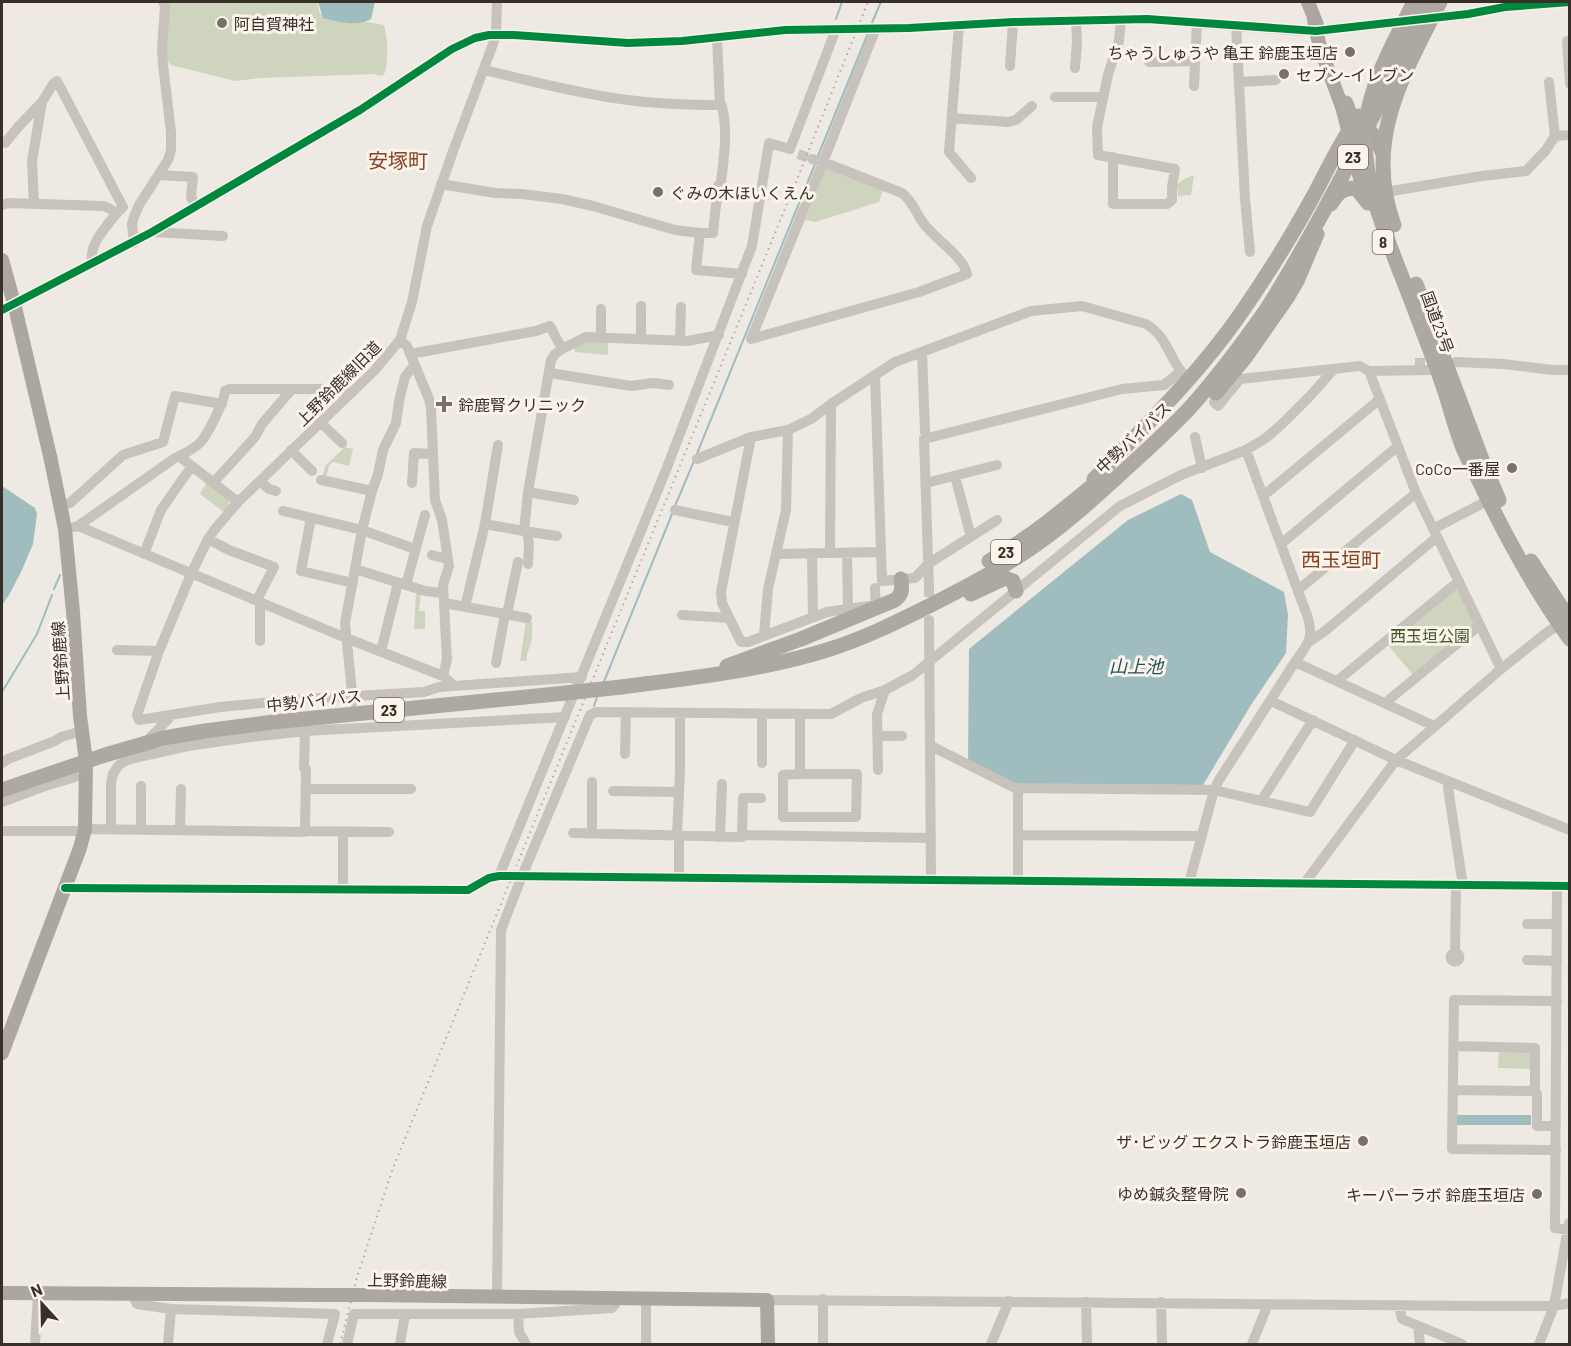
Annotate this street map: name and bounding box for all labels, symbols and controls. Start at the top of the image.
place label: 阿自賀神社 [234,14,314,33]
marker: 阿自賀神社 [215,16,229,30]
place label: ちゃうしゅうや 亀王 鈴鹿玉垣店 [1108,43,1338,62]
marker: ちゃうしゅうや 亀王 鈴鹿玉垣店 [1343,45,1357,59]
place label: セブン-イレブン [1296,65,1414,84]
marker: セブン-イレブン [1277,67,1291,81]
road number: 23 [1338,145,1368,169]
district label: 安塚町 [368,148,428,172]
place label: ぐみの木ほいくえん [670,183,814,202]
marker: ぐみの木ほいくえん [651,185,665,199]
road number: 8 [1372,230,1394,254]
street label: 国道23号 [1418,288,1458,356]
street label: 上野鈴鹿線旧道 [292,337,384,429]
marker: 鈴鹿腎クリニック [435,395,453,413]
place label: 鈴鹿腎クリニック [458,395,586,414]
street label: 中勢バイパス [1092,397,1174,477]
place label: CoCo一番屋 [1415,459,1500,478]
marker: CoCo一番屋 [1505,461,1519,475]
road number: 23 [991,540,1021,564]
district label: 西玉垣町 [1301,547,1381,571]
street label: 上野鈴鹿線 [48,620,72,702]
park label: 西玉垣公園 [1390,626,1470,645]
water label: 山上池 [1109,655,1165,677]
street label: 中勢バイパス [265,686,363,714]
road number: 23 [374,698,404,722]
place label: ザ･ビッグ エクストラ鈴鹿玉垣店 [1116,1132,1351,1151]
marker: ザ･ビッグ エクストラ鈴鹿玉垣店 [1356,1134,1370,1148]
place label: ゆめ鍼灸整骨院 [1117,1184,1229,1203]
place label: キーパーラボ 鈴鹿玉垣店 [1346,1185,1525,1204]
marker: ゆめ鍼灸整骨院 [1234,1186,1248,1200]
marker: キーパーラボ 鈴鹿玉垣店 [1530,1187,1544,1201]
street label: 上野鈴鹿線 [367,1270,447,1290]
north arrow [12,1274,72,1334]
text: N [28,1279,45,1300]

